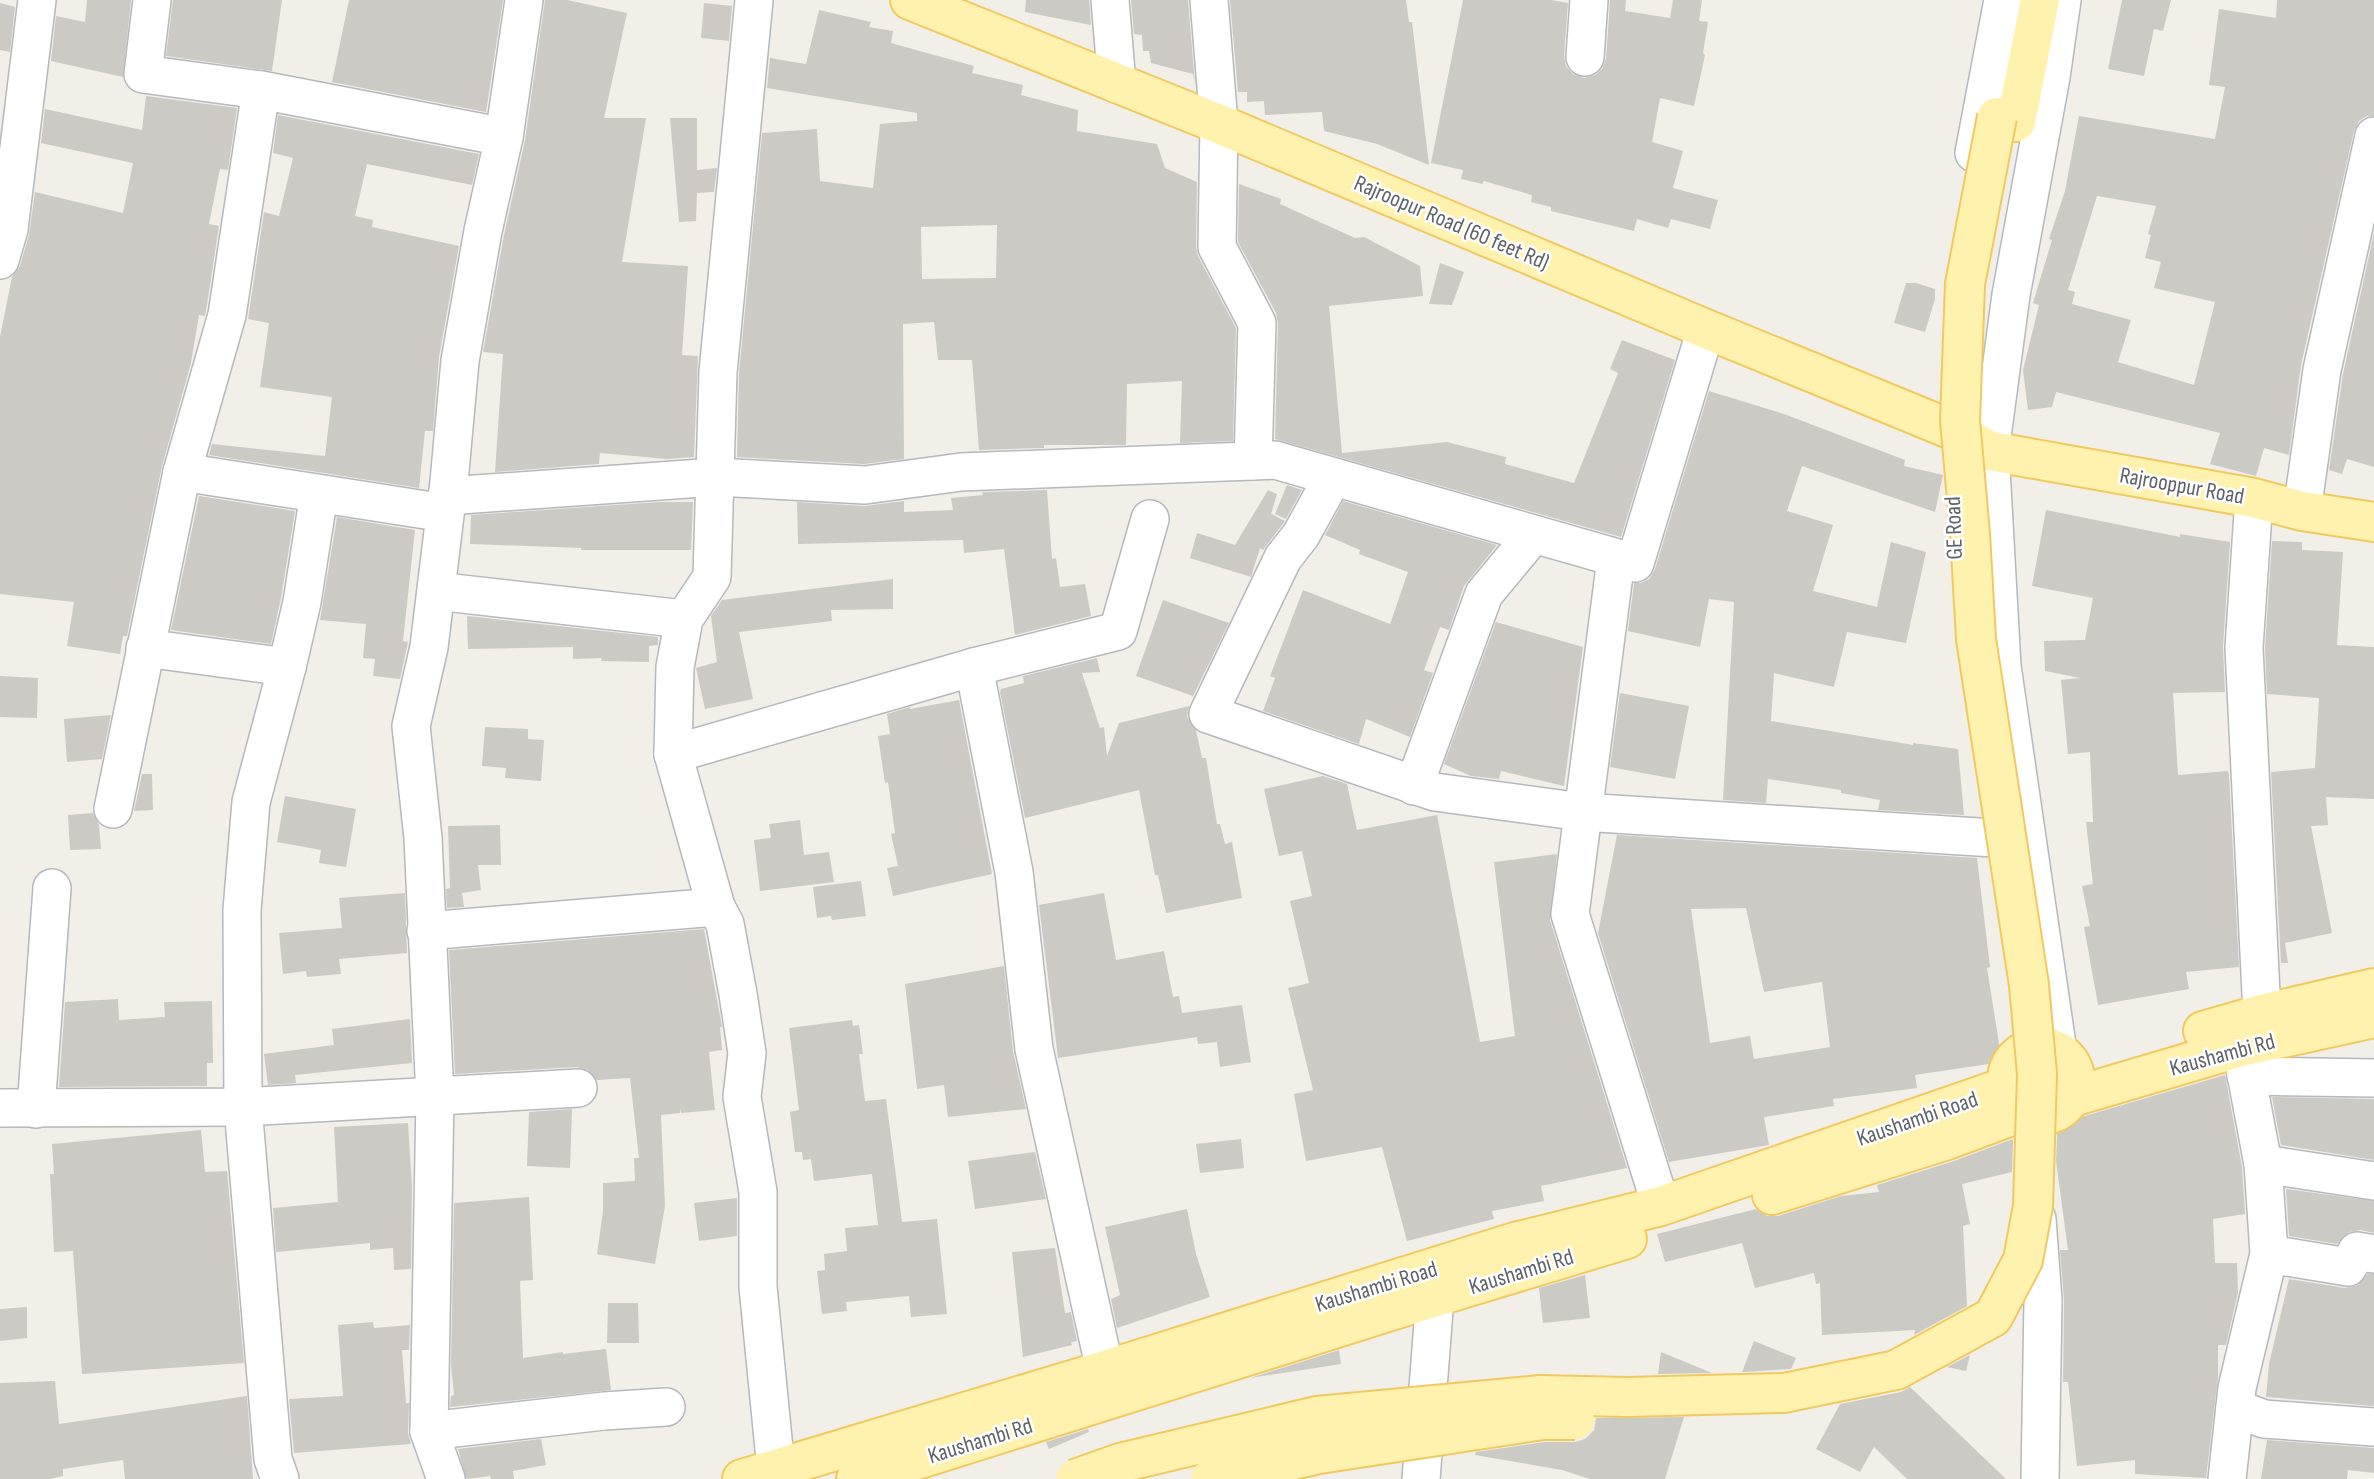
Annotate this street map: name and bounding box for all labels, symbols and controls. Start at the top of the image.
street label: Rajroopur Road (60 feet Rd) [1350,169,1553,277]
street label: Rajrooppur Road [2117,461,2246,511]
street label: GE Road [1939,496,1969,560]
street label: Kaushambi Rd [2167,1027,2278,1082]
street label: Kaushambi Road [1853,1085,1982,1153]
street label: Kaushambi Rd [1466,1243,1577,1301]
street label: Kaushambi Road [1312,1255,1441,1319]
street label: Kaushambi Rd [925,1412,1036,1470]

